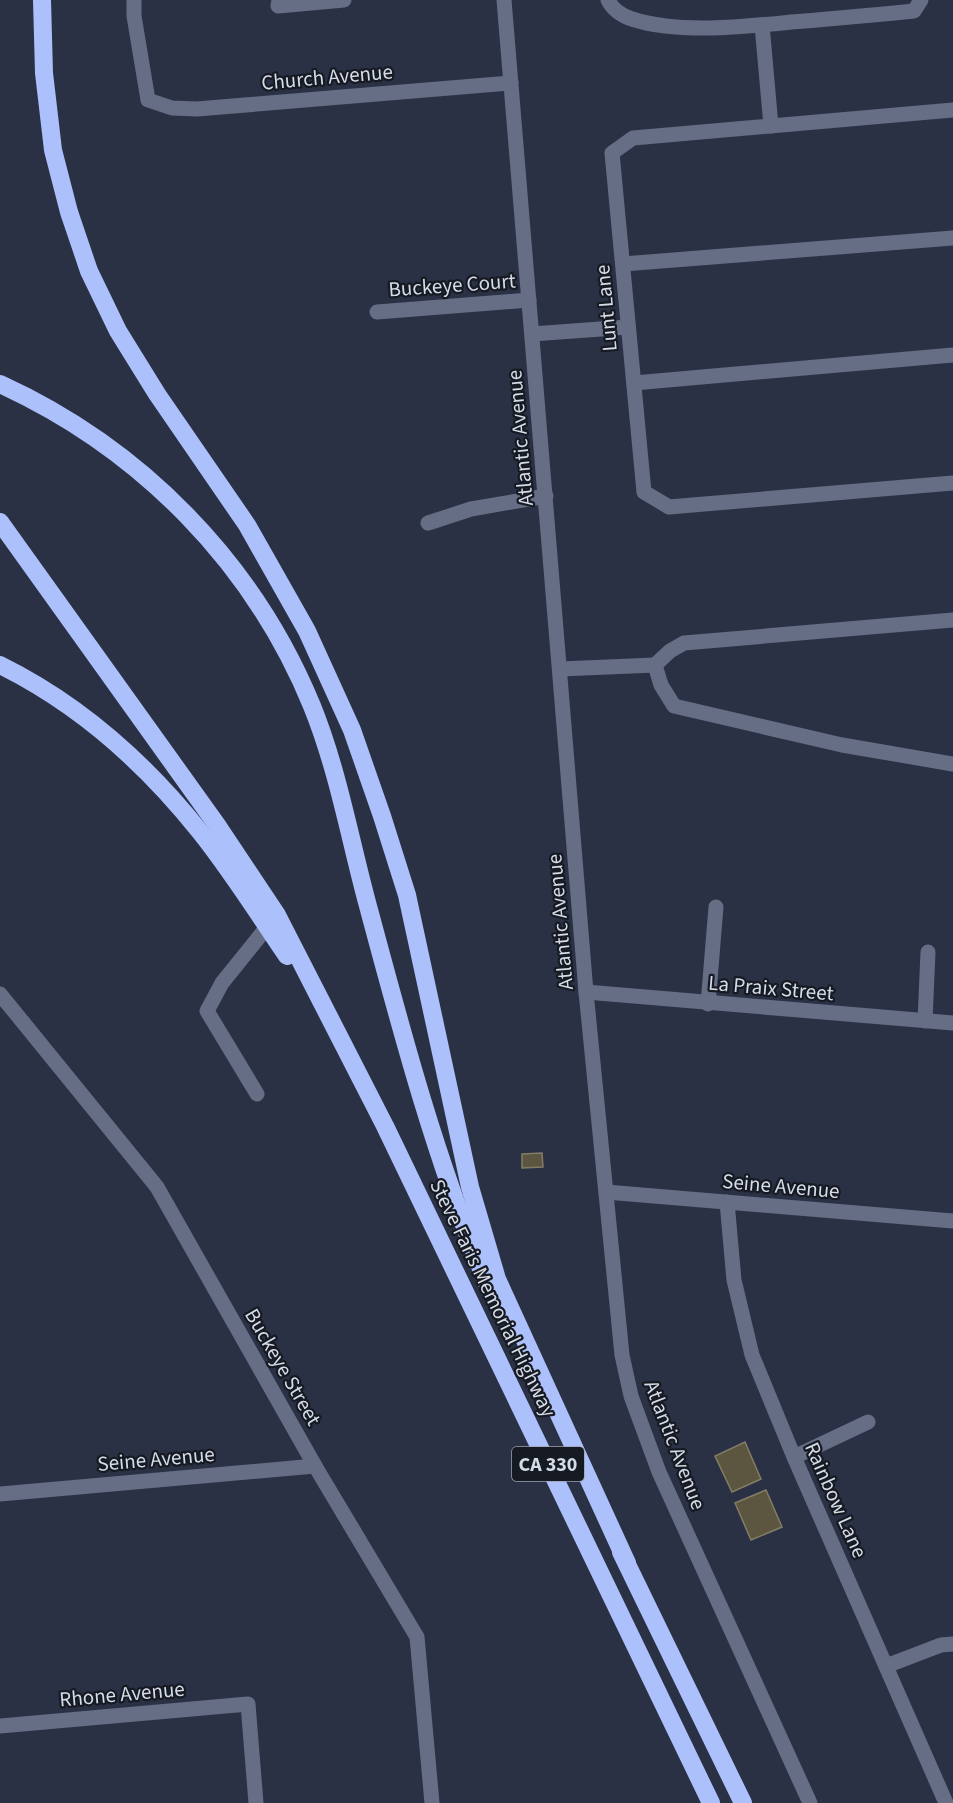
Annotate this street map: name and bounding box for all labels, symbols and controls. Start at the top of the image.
street label: Church Avenue [260,56,394,98]
street label: Lunt Lane [587,263,625,353]
street label: Buckeye Court [387,266,517,304]
street label: Atlantic Avenue [499,369,541,507]
street label: Atlantic Avenue [539,853,581,991]
street label: La Praix Street [707,968,835,1008]
street label: Seine Avenue [721,1166,841,1206]
street label: Steve Faris Memorial Highway [422,1174,564,1422]
street label: Buckeye Street [237,1303,329,1431]
street label: Atlantic Avenue [637,1376,713,1514]
street label: Rainbow Lane [797,1437,875,1563]
street label: Seine Avenue [96,1439,216,1479]
road number: CA 330 [512,1447,584,1481]
street label: Rhone Avenue [58,1674,186,1714]

